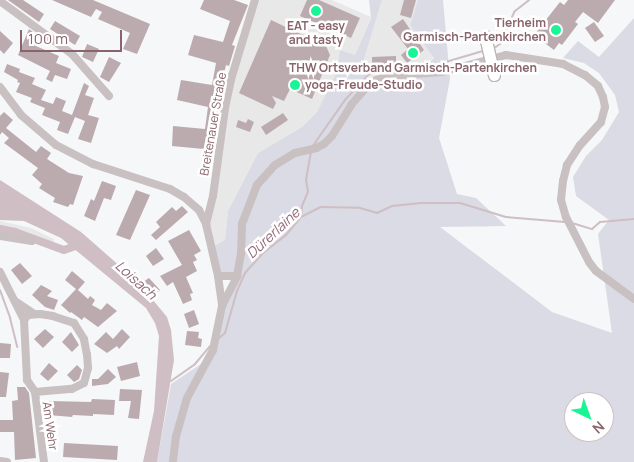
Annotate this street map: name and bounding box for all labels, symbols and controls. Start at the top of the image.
marker: EAT - easy and tasty [310,5,322,17]
place label: Tierheim Garmisch-Partenkirchen [403,16,546,44]
place label: EAT - easy and tasty [287,19,345,47]
scale bar [22,20,125,52]
marker: Tierheim Garmisch-Partenkirchen [550,24,562,36]
text: 100 m [28,28,68,49]
marker: THW Ortsverband Garmisch-Partenkirchen [407,47,419,59]
place label: THW Ortsverband Garmisch-Partenkirchen [289,61,537,75]
street label: Breitenauer Straße [197,71,229,177]
place label: yoga-Freude-Studio [305,78,422,92]
marker: yoga-Freude-Studio [289,79,301,91]
water label: Dürerlaine [243,204,303,262]
water label: Loisach [112,257,160,303]
north arrow [564,392,614,442]
street label: Am Wehr [39,401,61,451]
text: N [589,417,609,438]

